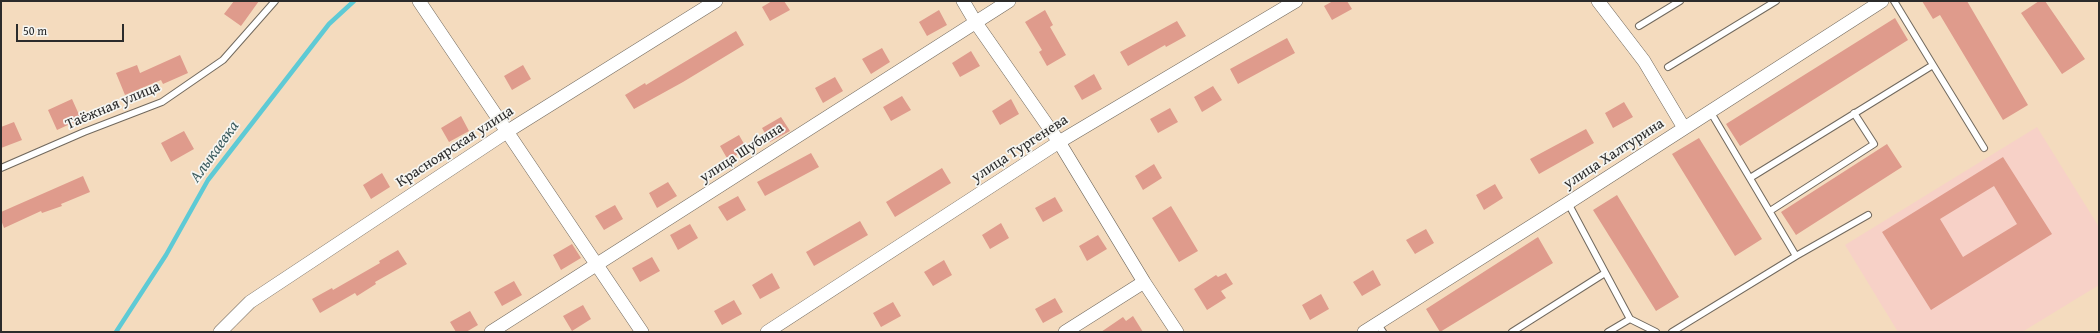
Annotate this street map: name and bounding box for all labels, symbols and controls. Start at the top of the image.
scale bar [18,16,126,42]
text: 50 m [23,22,47,39]
street label: Таёжная улица [63,78,163,134]
street label: Красноярская улица [393,102,517,192]
street label: улица Тургенева [968,111,1072,187]
street label: улица Халтурина [1560,115,1668,193]
water label: Алыкаевка [186,118,244,186]
street label: улица Шубина [697,119,787,187]

